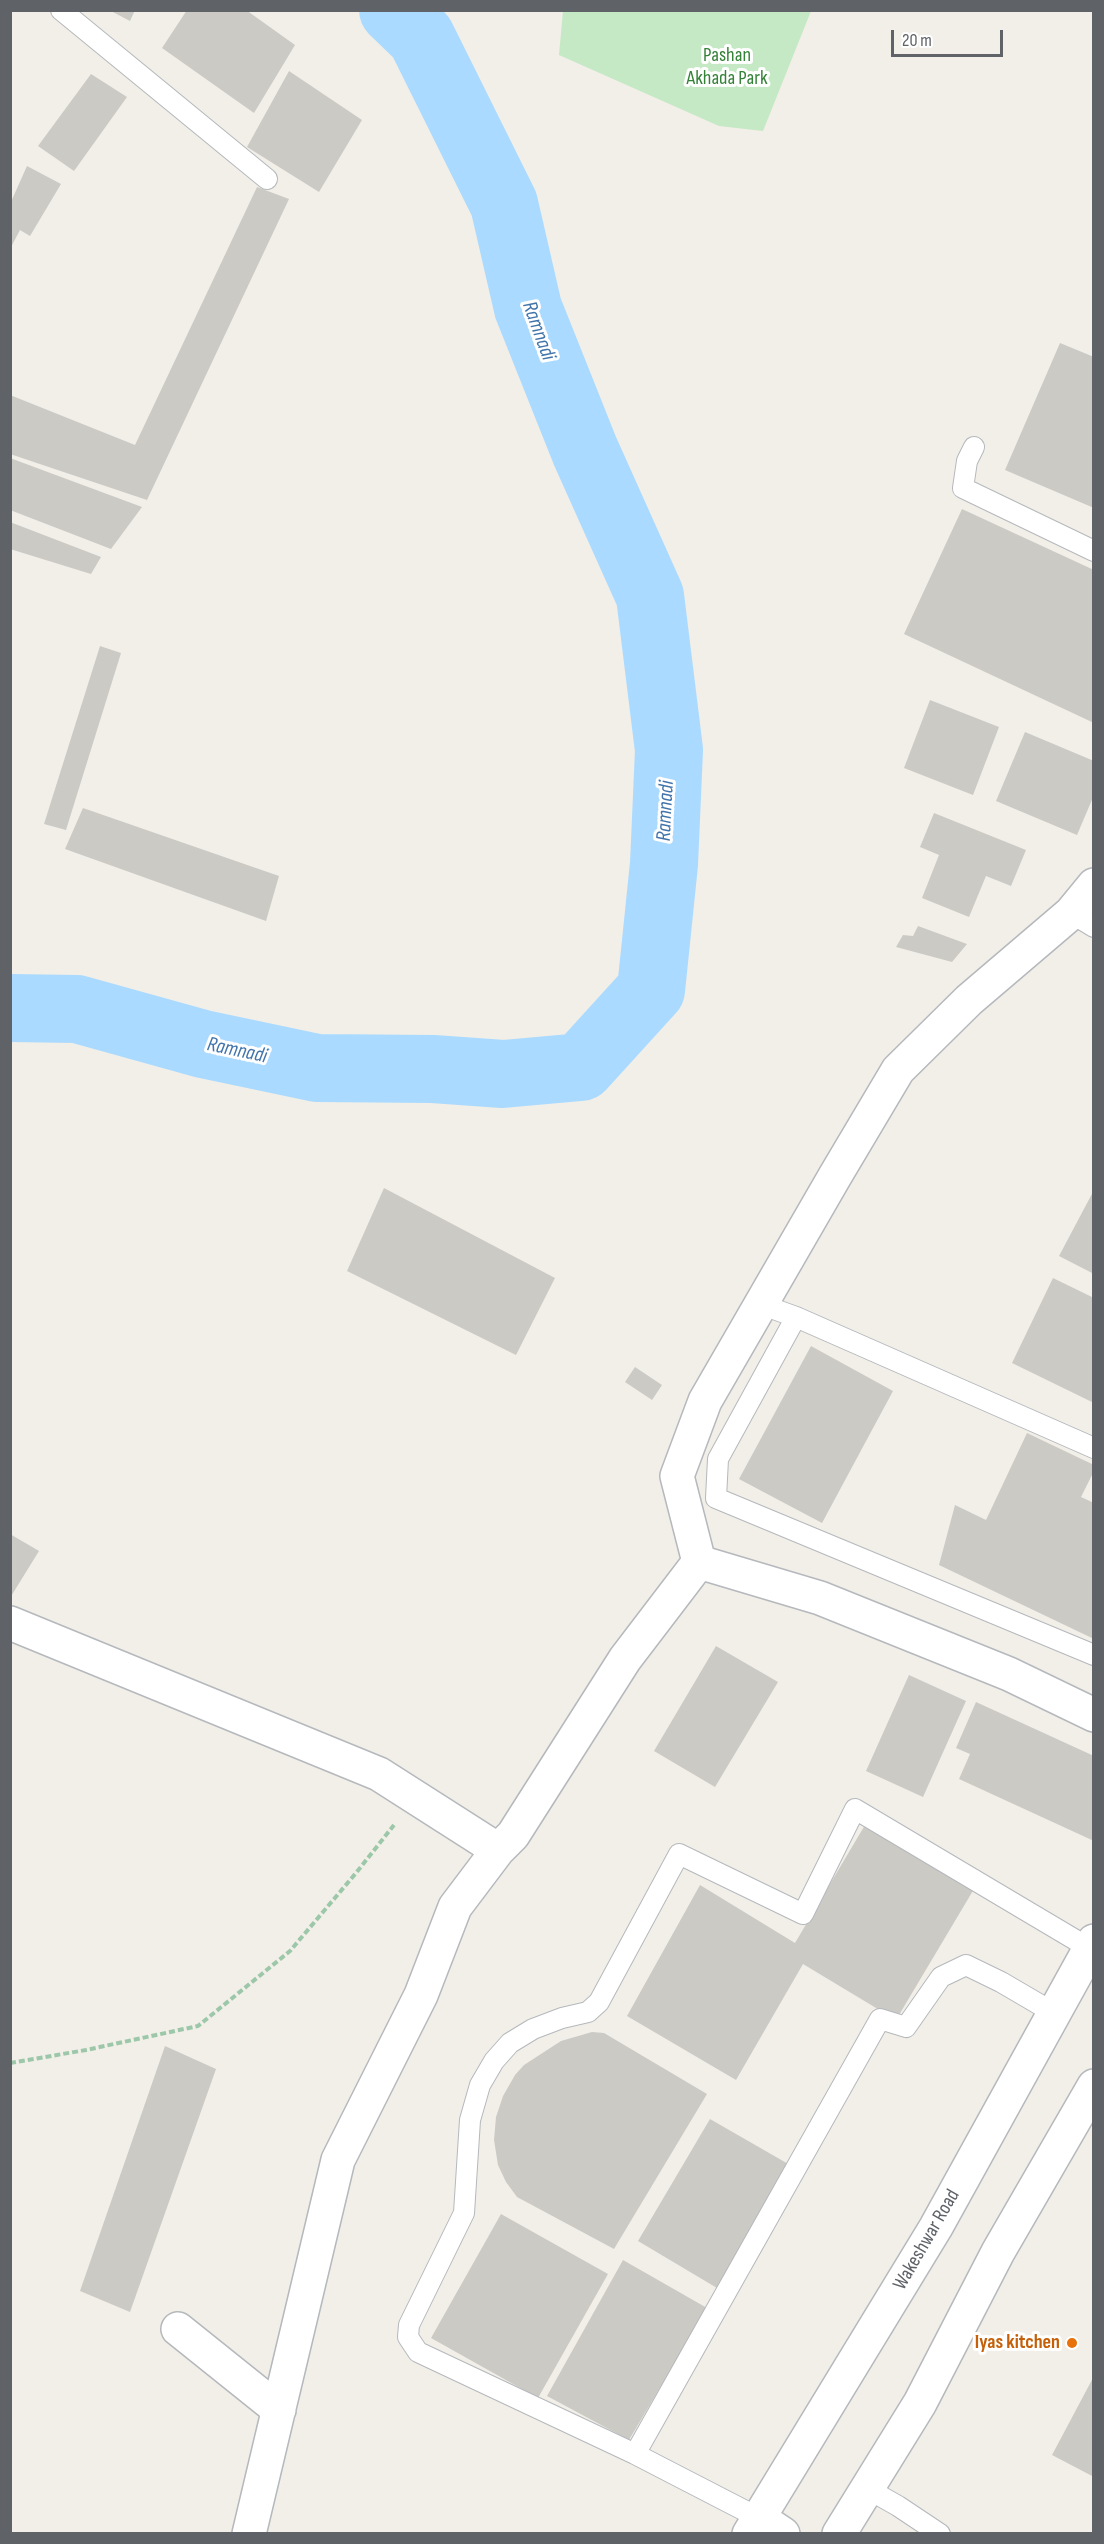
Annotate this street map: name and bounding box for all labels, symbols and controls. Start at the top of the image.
scale bar [894,18,1006,56]
text: 20 m [902,30,932,51]
park label: Pashan Akhada Park [686,44,768,91]
water label: Ramnadi [516,298,560,364]
water label: Ramnadi [652,780,680,842]
water label: Ramnadi [205,1032,269,1070]
street label: Wakeshwar Road [889,2185,965,2295]
place label: Iyas kitchen [975,2331,1060,2355]
marker: Iyas kitchen [1065,2336,1079,2350]

